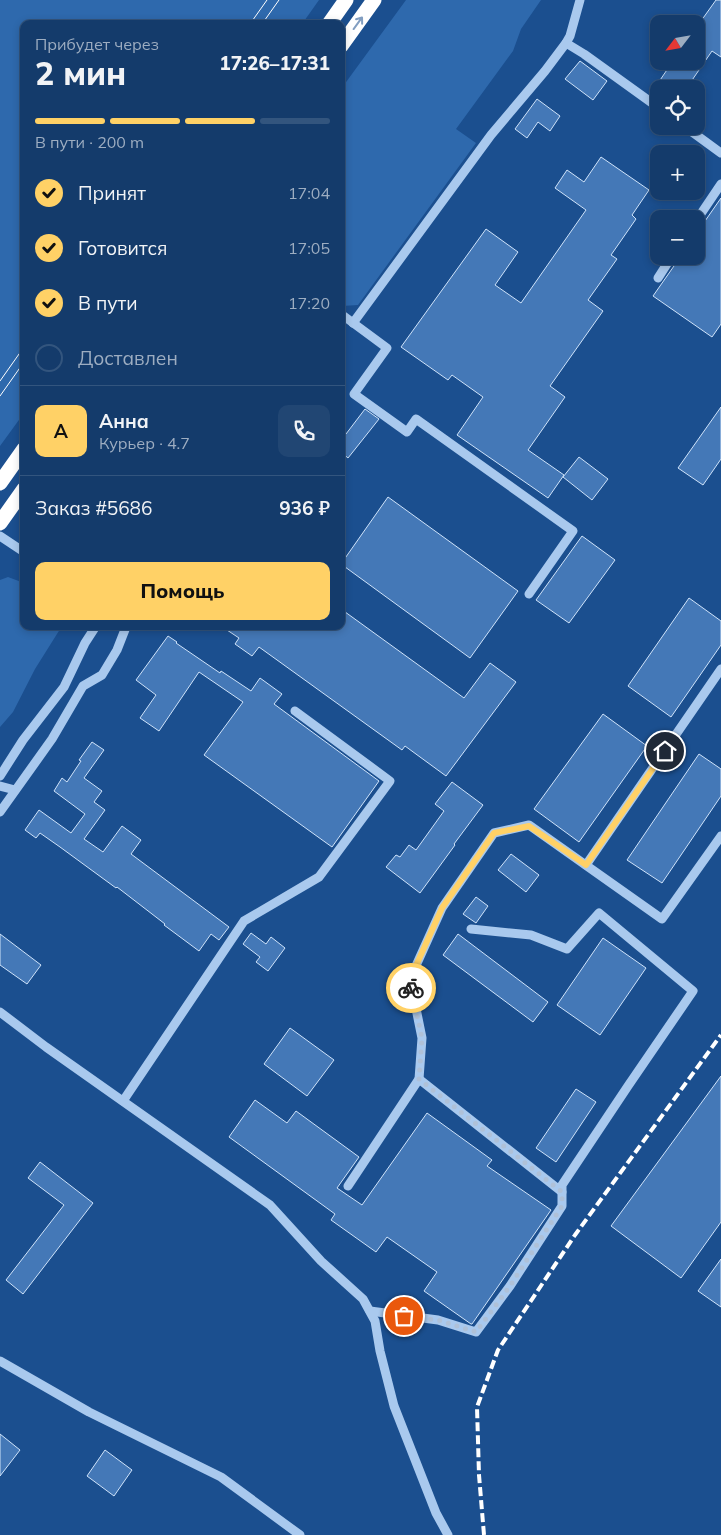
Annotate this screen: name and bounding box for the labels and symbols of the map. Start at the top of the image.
north arrow [650,15,705,70]
one-way arrow [353,16,363,30]
pin [644,730,686,772]
courier [386,963,436,1013]
pin [383,1295,425,1337]

